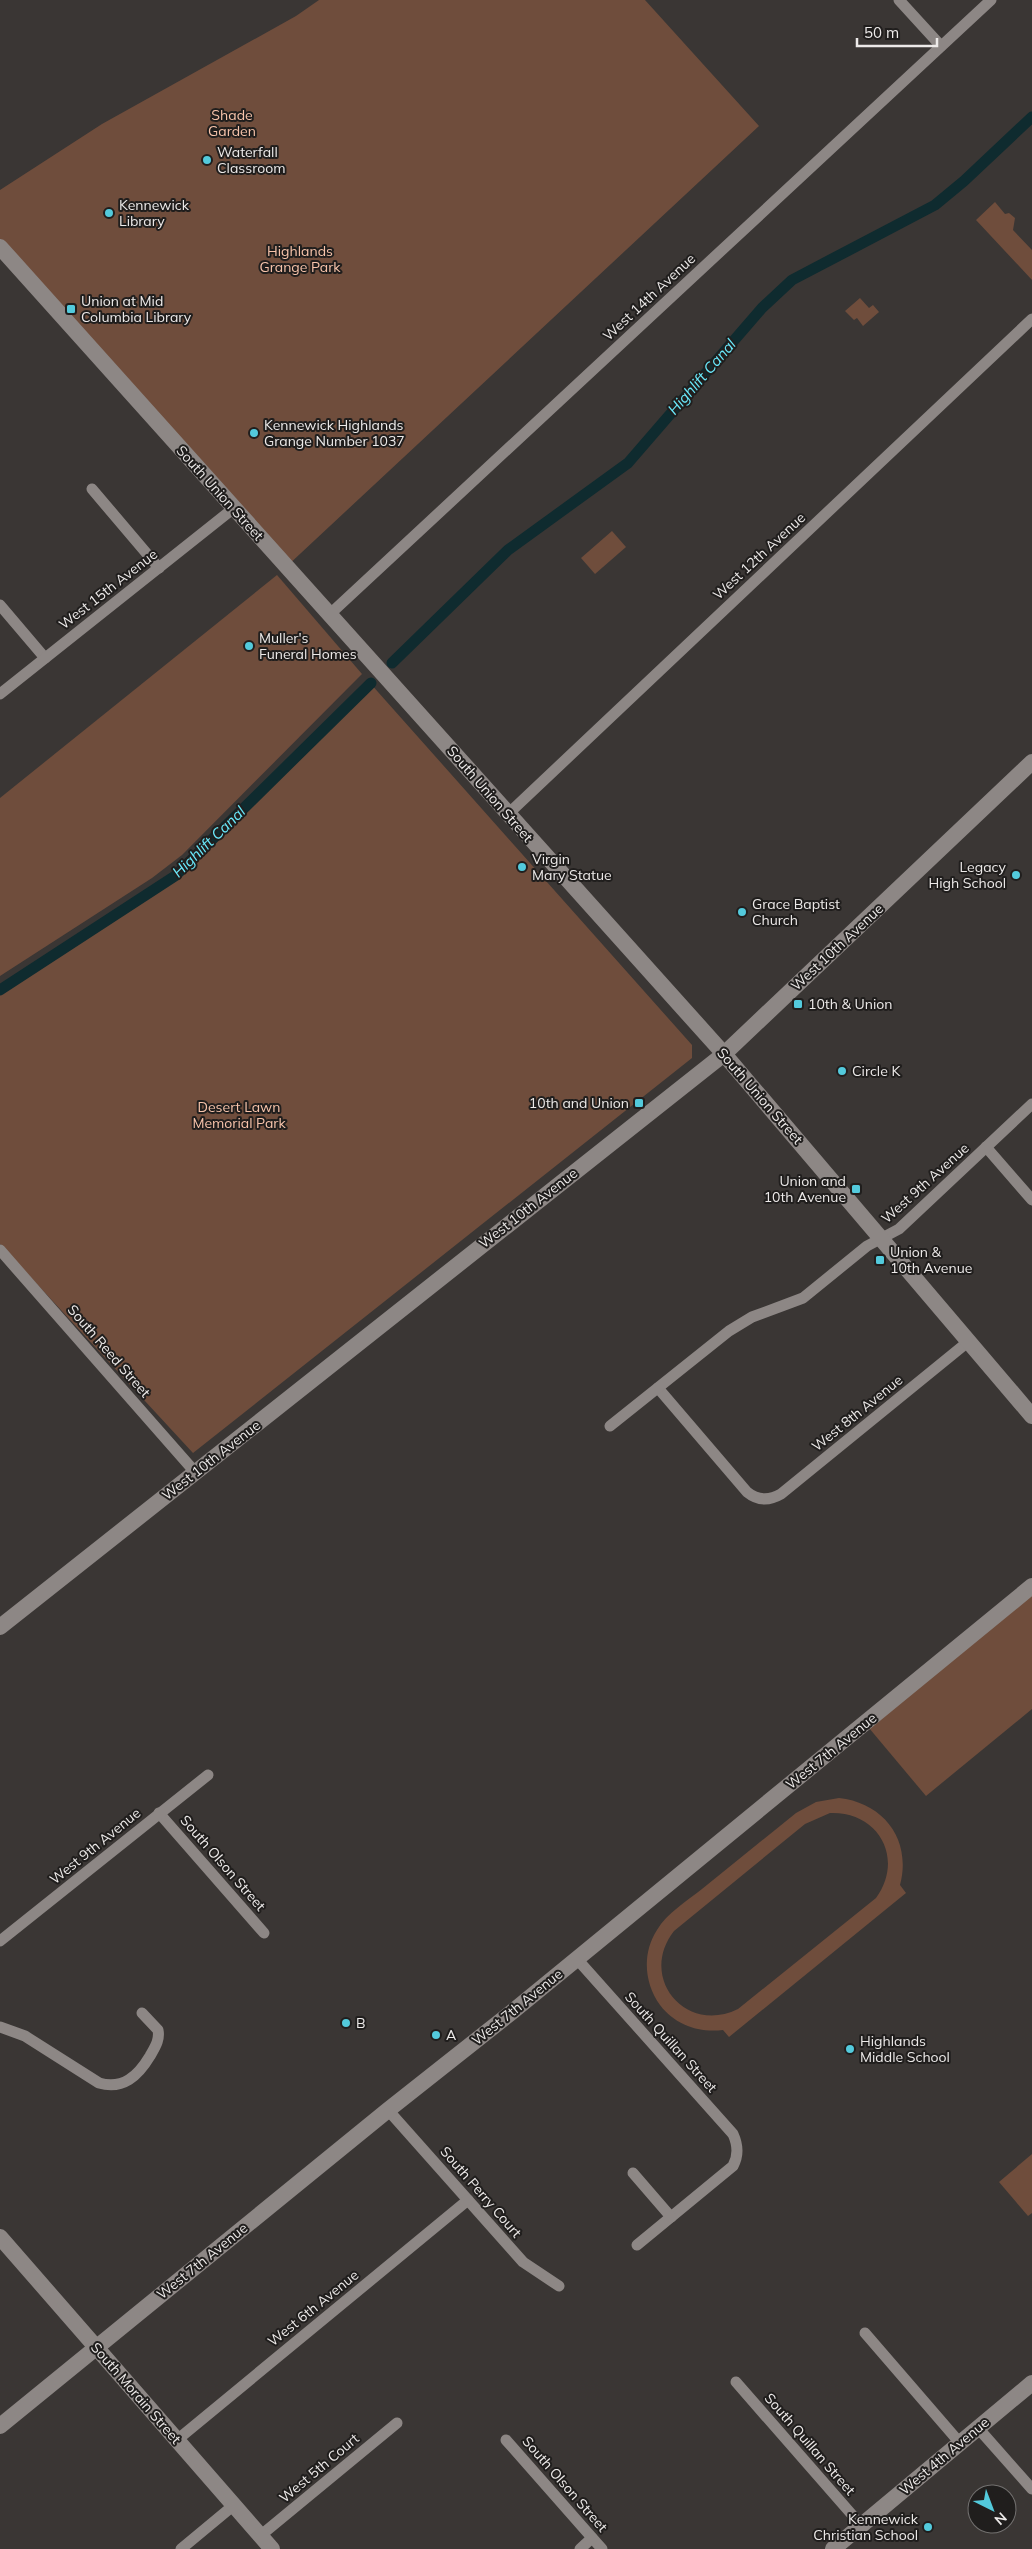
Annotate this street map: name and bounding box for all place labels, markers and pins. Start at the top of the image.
place label: Waterfall Classroom [217,143,285,177]
marker: Waterfall Classroom [201,154,213,166]
place label: Kennewick Library [119,196,190,230]
marker: Kennewick Library [103,207,115,219]
place label: Union at Mid Columbia Library [81,292,192,326]
marker: Union at Mid Columbia Library [65,303,77,315]
place label: Kennewick Highlands Grange Number 1037 [264,416,405,450]
marker: Kennewick Highlands Grange Number 1037 [248,427,260,439]
place label: Muller's Funeral Homes [259,629,357,663]
marker: Muller's Funeral Homes [243,640,255,652]
place label: Virgin Mary Statue [532,850,612,884]
place label: Legacy High School [928,858,1007,892]
marker: Virgin Mary Statue [516,861,528,873]
marker: Legacy High School [1010,869,1022,881]
place label: Grace Baptist Church [752,895,840,929]
marker: Grace Baptist Church [736,906,748,918]
place label: 10th & Union [808,995,893,1013]
marker: 10th & Union [792,998,804,1010]
place label: Circle K [852,1062,901,1080]
marker: Circle K [836,1065,848,1077]
place label: 10th and Union [529,1094,629,1112]
marker: 10th and Union [633,1097,645,1109]
place label: Union and 10th Avenue [764,1172,846,1206]
marker: Union and 10th Avenue [850,1183,862,1195]
place label: Union & 10th Avenue [890,1243,972,1277]
marker: Union & 10th Avenue [874,1254,886,1266]
place label: B [356,2014,366,2032]
marker: B [340,2017,352,2029]
place label: A [446,2026,457,2044]
marker: A [430,2029,442,2041]
place label: Highlands Middle School [860,2032,950,2066]
marker: Highlands Middle School [844,2043,856,2055]
place label: Kennewick Christian School [813,2510,919,2544]
marker: Kennewick Christian School [922,2521,934,2533]

